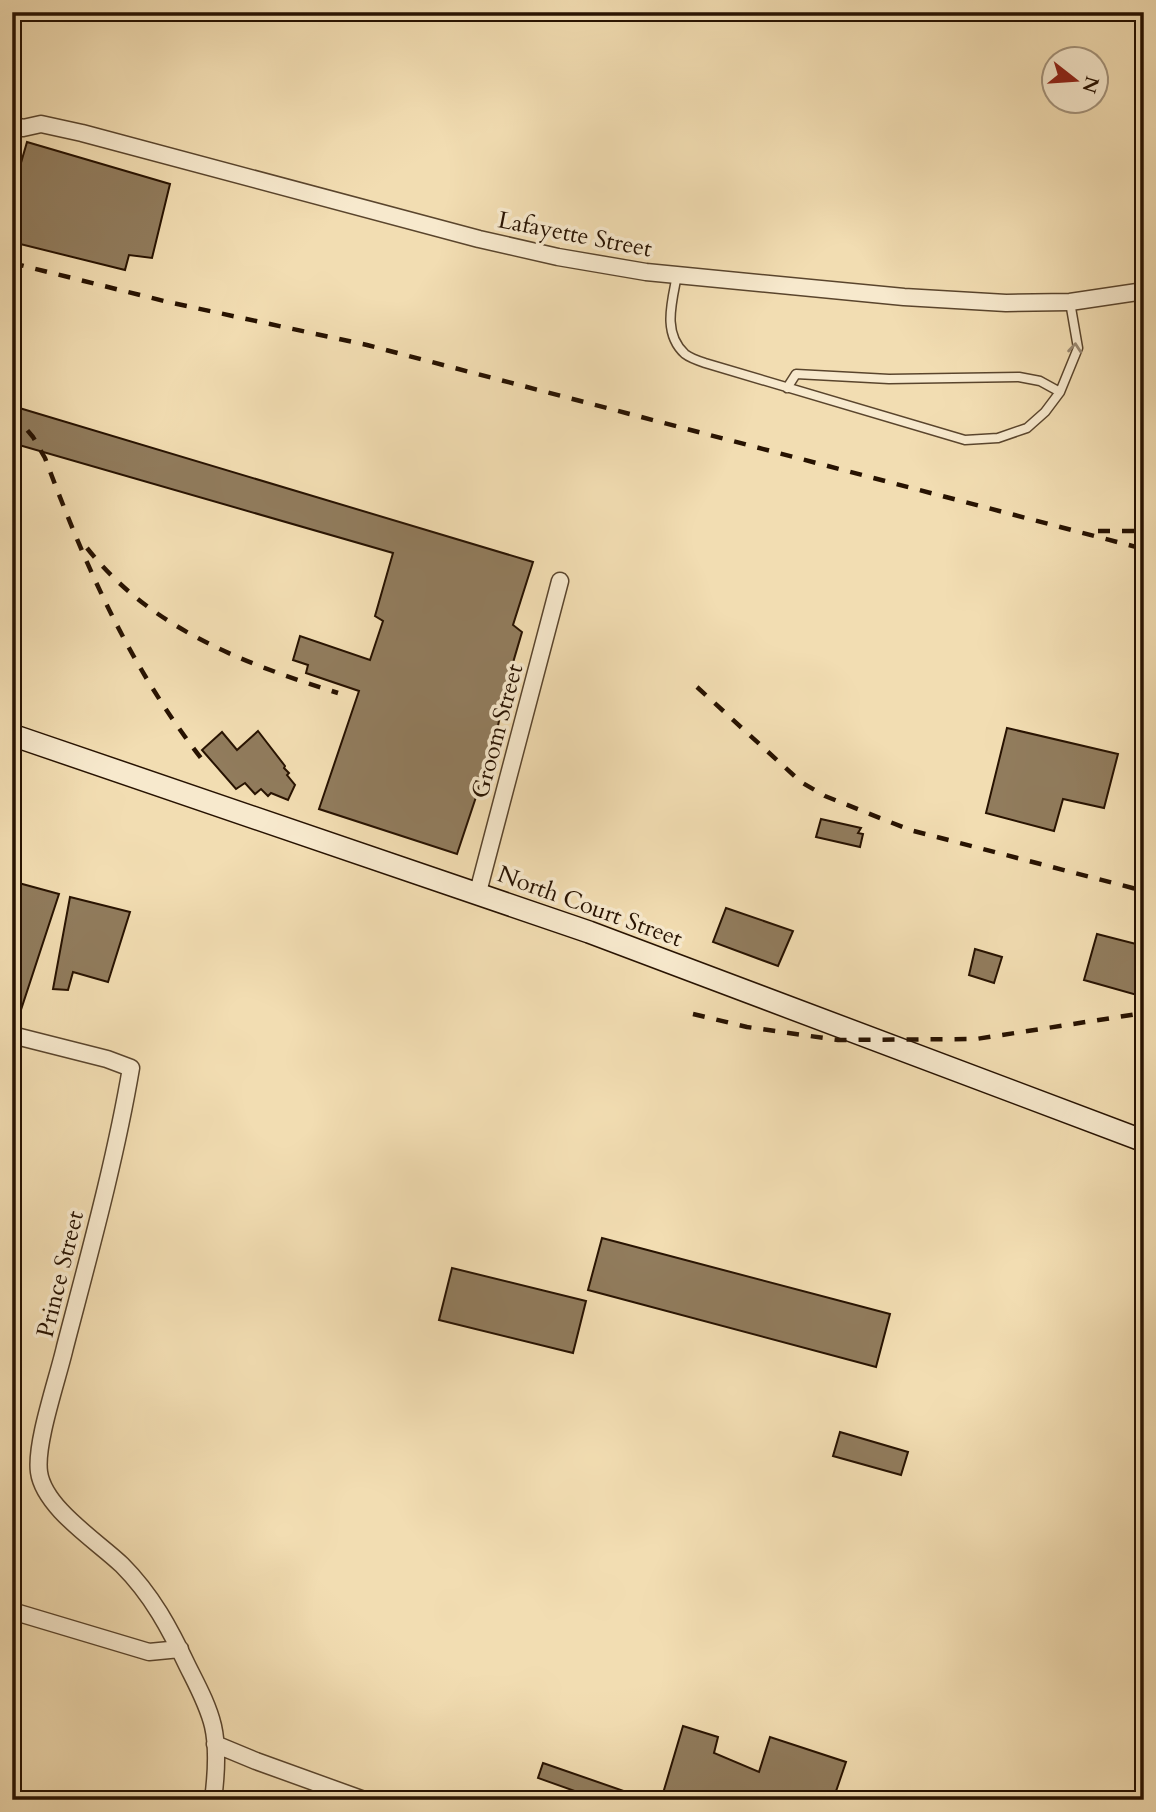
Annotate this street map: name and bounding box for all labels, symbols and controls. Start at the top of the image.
north arrow [1040,46,1110,116]
text: N [1075,73,1105,97]
street label: Lafayette Street [495,203,655,266]
one-way arrow [1067,342,1082,353]
street label: Groom Street [464,660,531,802]
street label: North Court Street [493,858,687,955]
street label: Prince Street [29,1207,92,1341]

